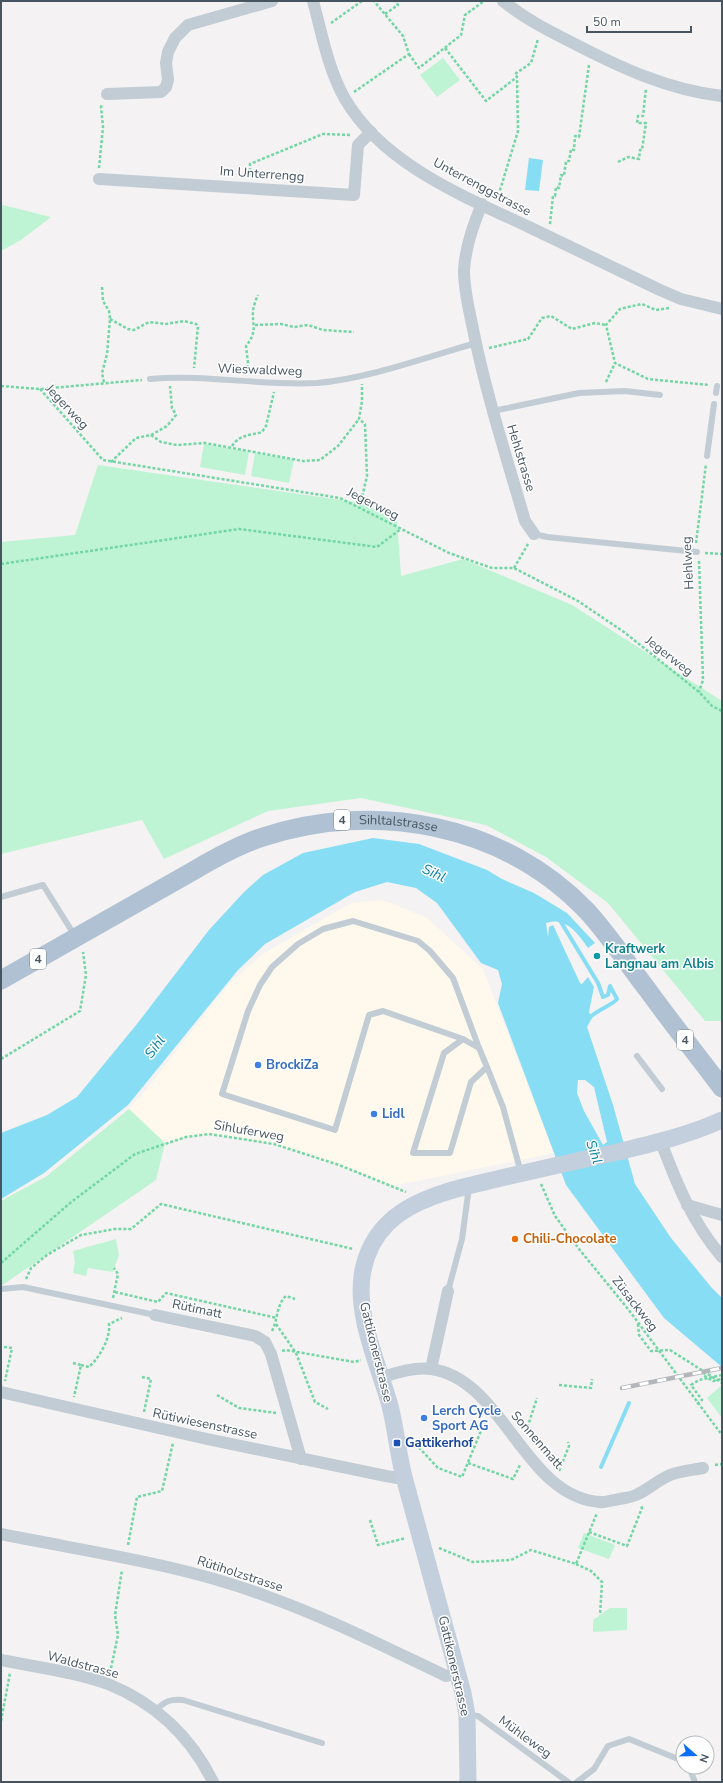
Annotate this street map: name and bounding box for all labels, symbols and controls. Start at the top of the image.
scale bar [587,8,691,34]
text: 50 m [593,14,621,30]
street label: Unterrenggstrasse [430,154,534,220]
street label: Im Unterrengg [219,162,305,186]
street label: Wieswaldweg [217,360,303,380]
street label: Jegerweg [41,380,93,434]
street label: Hehlstrasse [502,422,540,494]
street label: Jegerweg [343,483,402,525]
street label: Hehlweg [678,536,698,590]
street label: Jegerweg [641,631,697,680]
road number: 4 [334,810,350,830]
street label: Sihltalstrasse [359,811,439,837]
water label: Sihl [419,859,449,887]
place label: Kraftwerk Langnau am Albis [605,940,714,973]
road number: 4 [30,949,46,969]
marker: Kraftwerk Langnau am Albis [592,951,602,961]
road number: 4 [677,1030,693,1050]
water label: Sihl [140,1032,170,1062]
place label: BrockiZa [266,1056,319,1074]
marker: BrockiZa [253,1060,263,1070]
place label: Lidl [382,1105,405,1123]
marker: Lidl [369,1109,379,1119]
street label: Sihluferweg [212,1116,286,1146]
water label: Sihl [581,1138,607,1166]
place label: Chili-Chocolate [523,1230,617,1248]
marker: Chili-Chocolate [510,1234,520,1244]
street label: Züsackweg [608,1273,662,1335]
street label: Rütimatt [170,1295,224,1323]
street label: Gattikonerstrasse [355,1300,397,1404]
place label: Lerch Cycle Sport AG [432,1402,501,1435]
street label: Rütiwiesenstrasse [151,1404,259,1444]
street label: Sonnenmatt [507,1407,567,1473]
marker: Lerch Cycle Sport AG [419,1413,429,1423]
place label: Gattikerhof [405,1434,474,1452]
marker: Gattikerhof [392,1438,402,1448]
street label: Rütiholzstrasse [195,1552,285,1596]
street label: Gattikonerstrasse [434,1614,474,1718]
street label: Waldstrasse [45,1647,121,1683]
street label: Mühleweg [495,1712,555,1762]
north arrow [675,1735,715,1775]
text: N [695,1752,712,1765]

